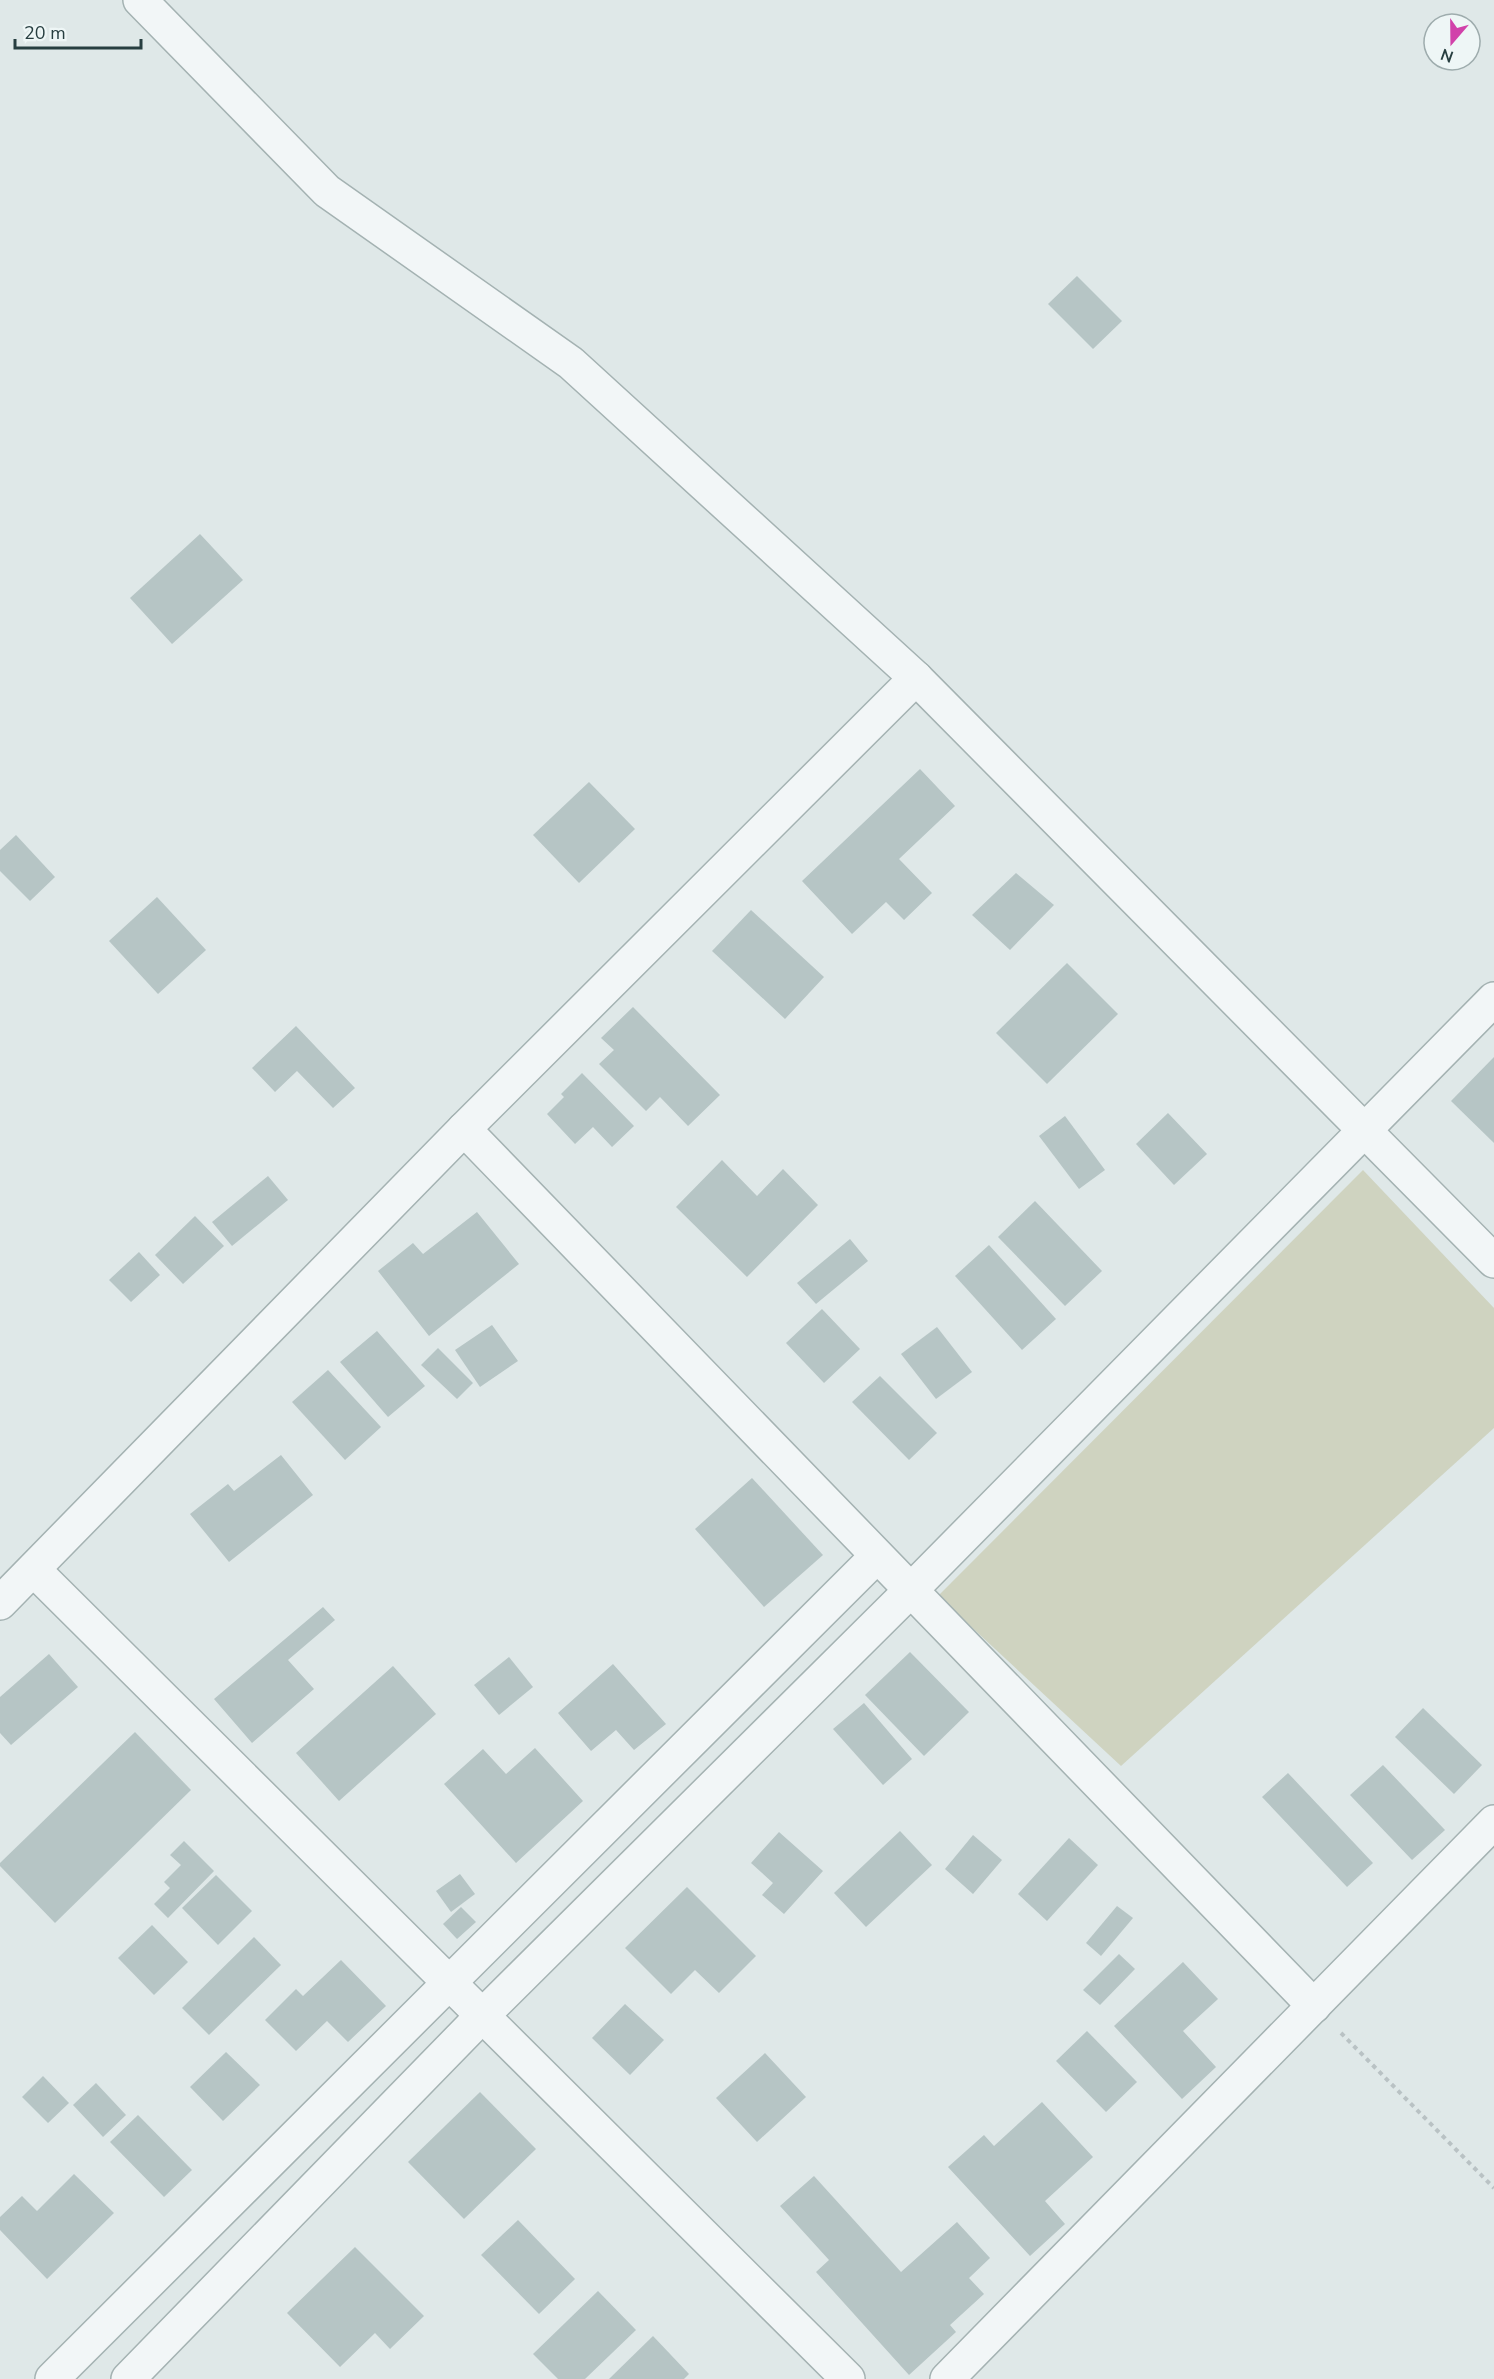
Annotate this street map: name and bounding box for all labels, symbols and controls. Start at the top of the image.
scale bar [15,12,141,50]
north arrow [1422,12,1482,72]
text: 20 m [24,21,66,45]
text: N [1438,43,1457,68]

